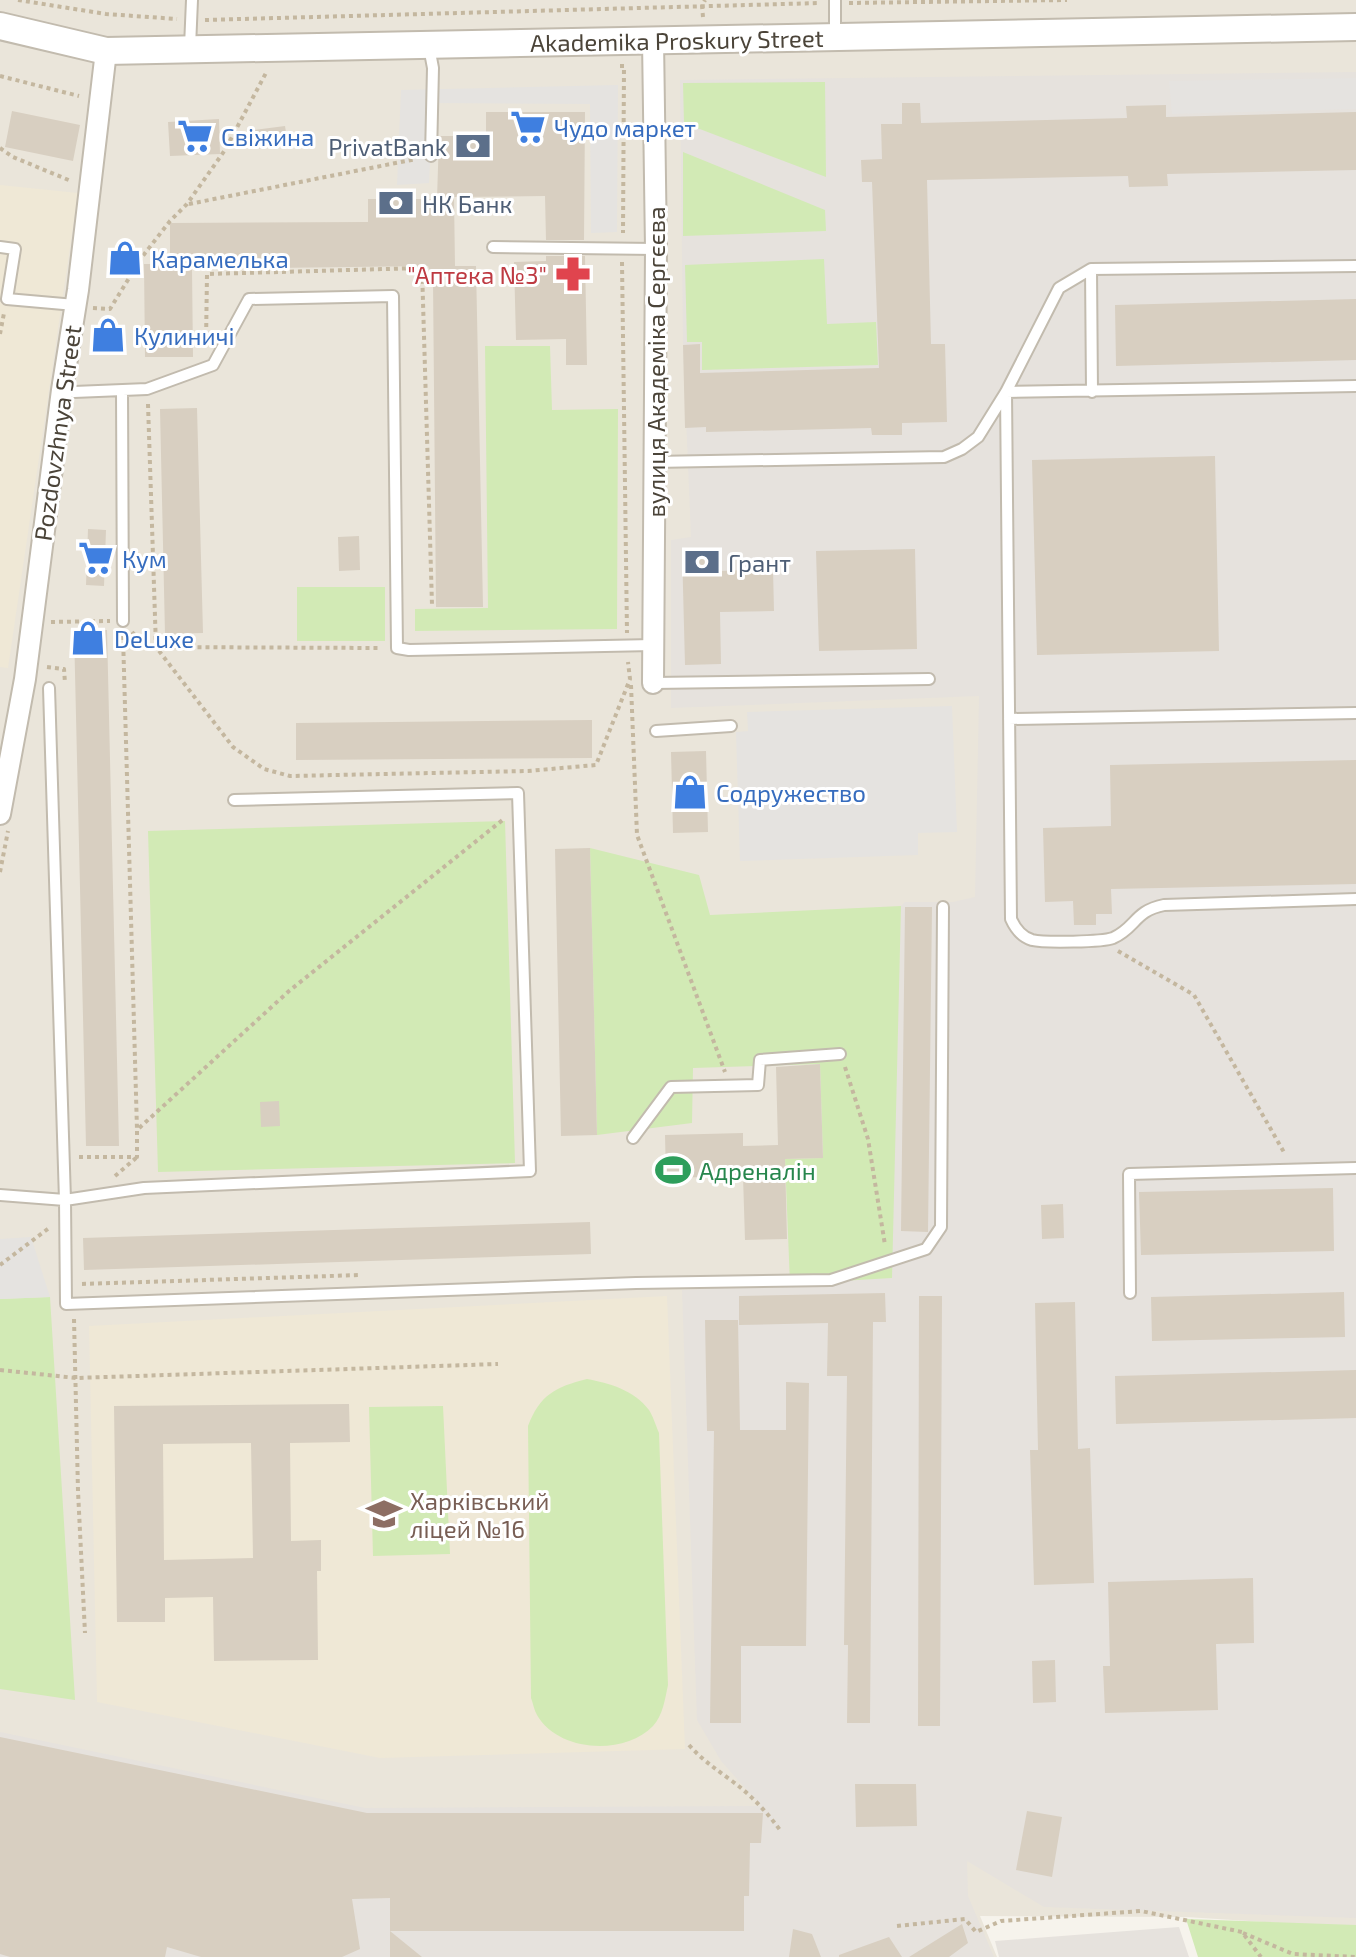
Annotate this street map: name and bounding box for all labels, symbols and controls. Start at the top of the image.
street label: Akademika Proskury Street [530,23,824,57]
supermarket icon: Чудо маркет [509,108,547,146]
place label: Чудо маркет [554,113,696,143]
supermarket icon: Свіжина [176,117,214,155]
place label: Свіжина [221,122,314,151]
bank icon: PrivatBank [454,127,492,165]
place label: PrivatBank [328,132,447,161]
bank icon: НК Банк [377,184,415,222]
place label: НК Банк [422,189,512,218]
street label: вулиця Академіка Сергєєва [641,207,671,517]
shop icon: Карамелька [106,239,144,277]
place label: Карамелька [151,244,289,273]
pharmacy icon: "Аптека №3" [554,255,592,293]
place label: "Аптека №3" [407,260,547,289]
shop icon: Кулиничі [89,316,127,354]
place label: Кулиничі [134,321,234,351]
street label: Pozdovzhnya Street [27,323,87,543]
supermarket icon: Кум [77,539,115,577]
bank icon: Грант [683,543,721,581]
place label: Кум [122,544,167,574]
place label: Грант [728,548,791,577]
shop icon: DeLuxe [69,619,107,657]
place label: DeLuxe [114,624,194,653]
shop icon: Содружество [671,773,709,811]
place label: Содружество [716,778,866,808]
sports icon: Адреналін [654,1151,692,1189]
place label: Адреналін [699,1156,816,1185]
place label: Харківський ліцей №16 [410,1486,549,1543]
school or university icon: Харківський ліцей №16 [365,1495,403,1533]

